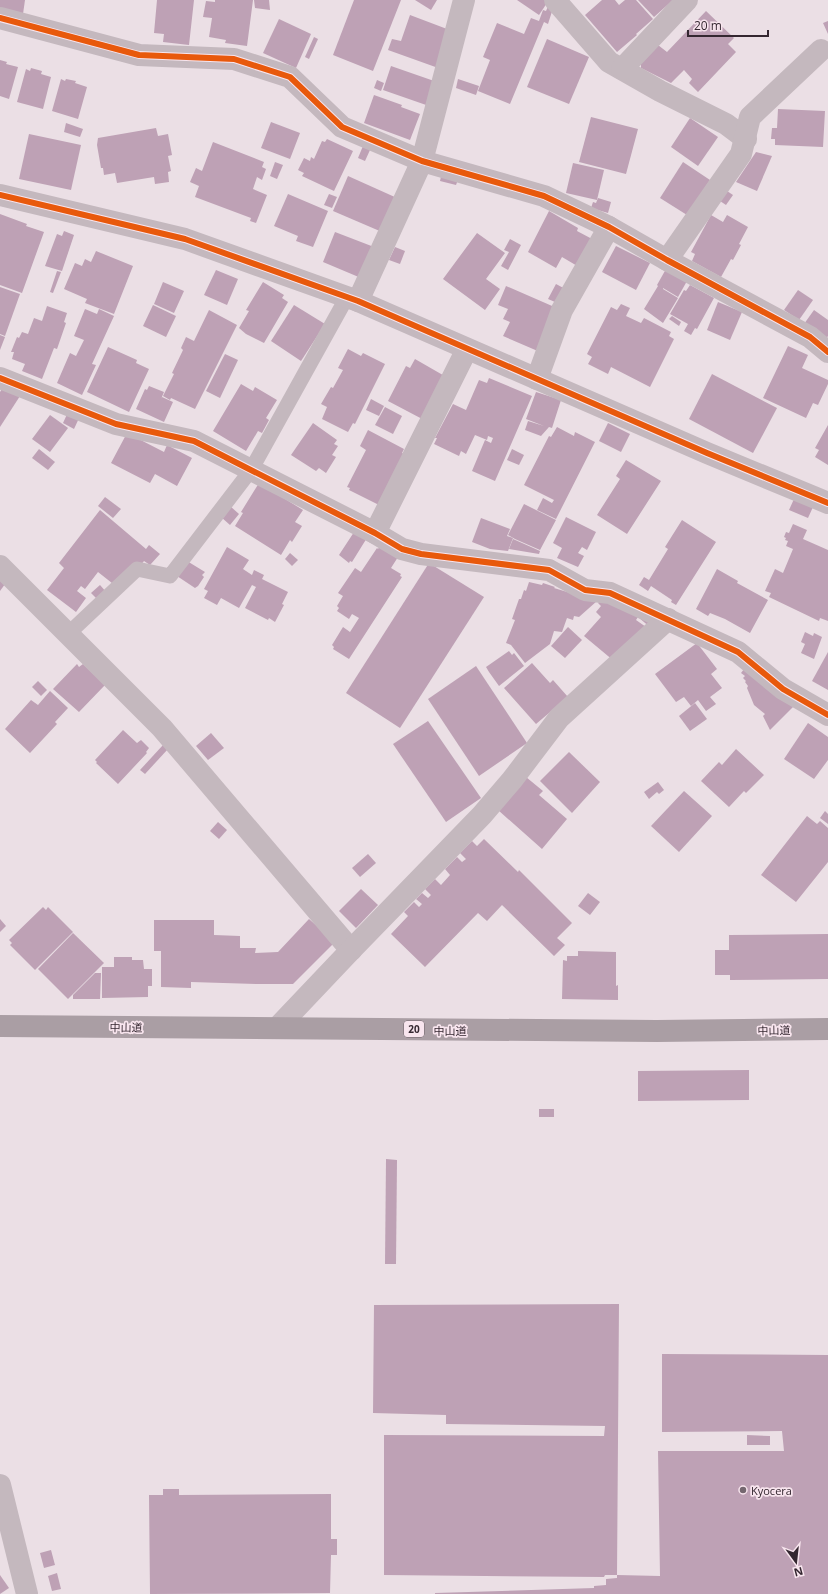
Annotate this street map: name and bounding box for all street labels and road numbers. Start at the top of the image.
street label: 中山道 [109,1019,143,1035]
road number: 20 [404,1021,424,1037]
street label: 中山道 [757,1022,791,1038]
street label: 中山道 [434,1023,467,1038]

